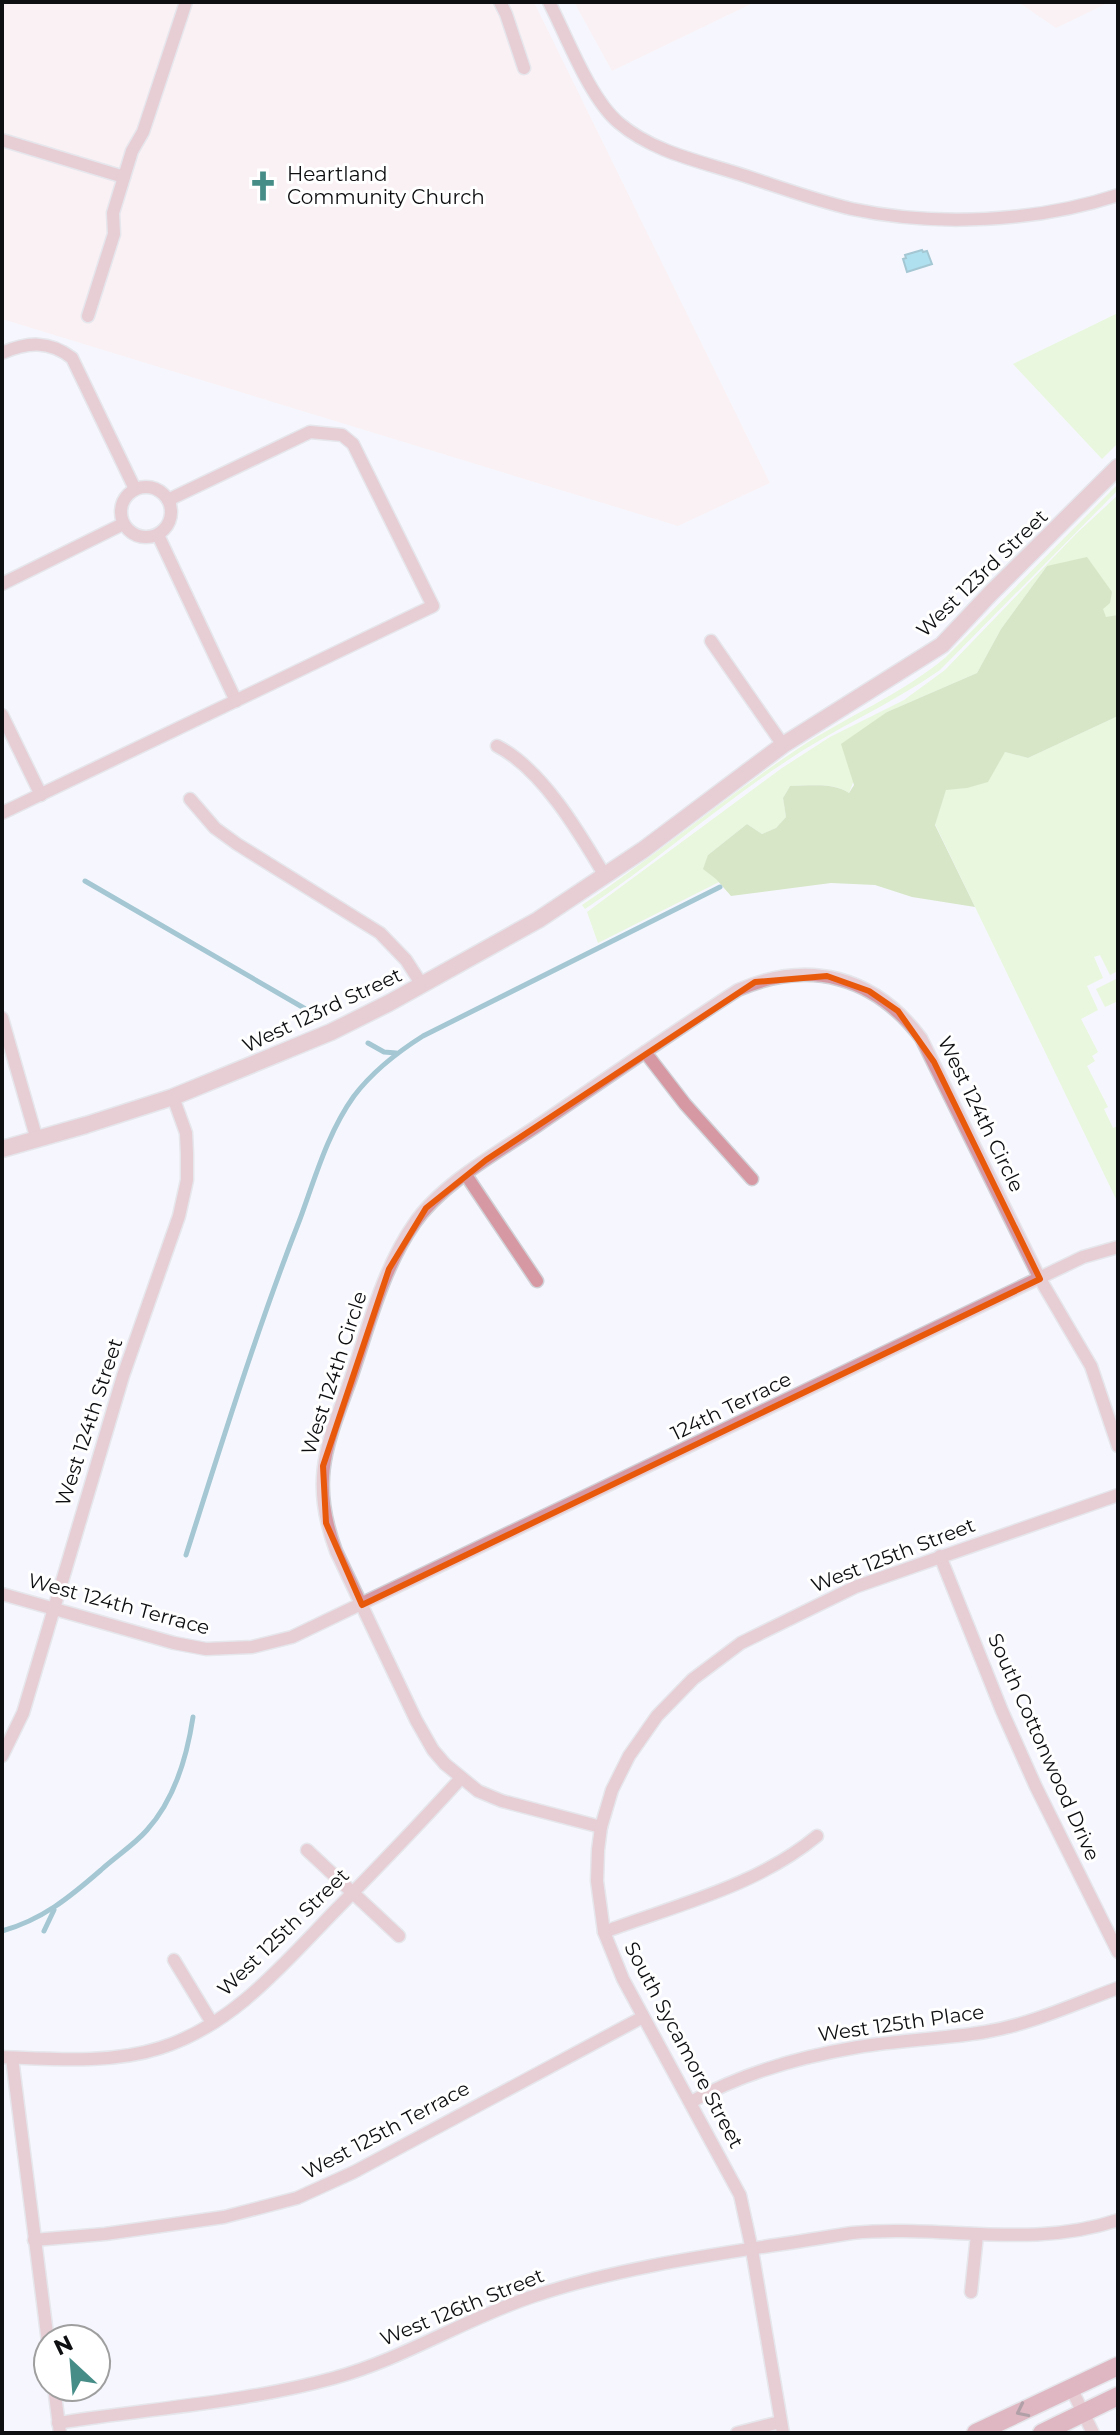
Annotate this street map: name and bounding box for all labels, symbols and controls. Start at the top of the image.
place label: Heartland Community Church [287,162,485,209]
church icon: Heartland Community Church [246,169,280,203]
street label: West 123rd Street [911,504,1053,642]
street label: West 123rd Street [238,963,406,1057]
street label: West 124th Circle [933,1032,1029,1196]
street label: West 124th Circle [296,1288,372,1458]
street label: West 124th Street [51,1335,127,1509]
street label: 124th Terrace [667,1367,795,1445]
street label: West 125th Street [808,1513,978,1597]
street label: West 124th Terrace [26,1568,212,1640]
street label: South Cottonwood Drive [983,1630,1105,1864]
street label: West 125th Street [212,1863,354,2001]
street label: South Sycamore Street [619,1938,749,2152]
street label: West 125th Place [816,1999,986,2047]
street label: West 125th Terrace [298,2076,474,2184]
street label: West 126th Street [377,2263,547,2351]
north arrow [32,2323,112,2403]
text: N [50,2329,77,2362]
one-way arrow [1016,2401,1030,2417]

